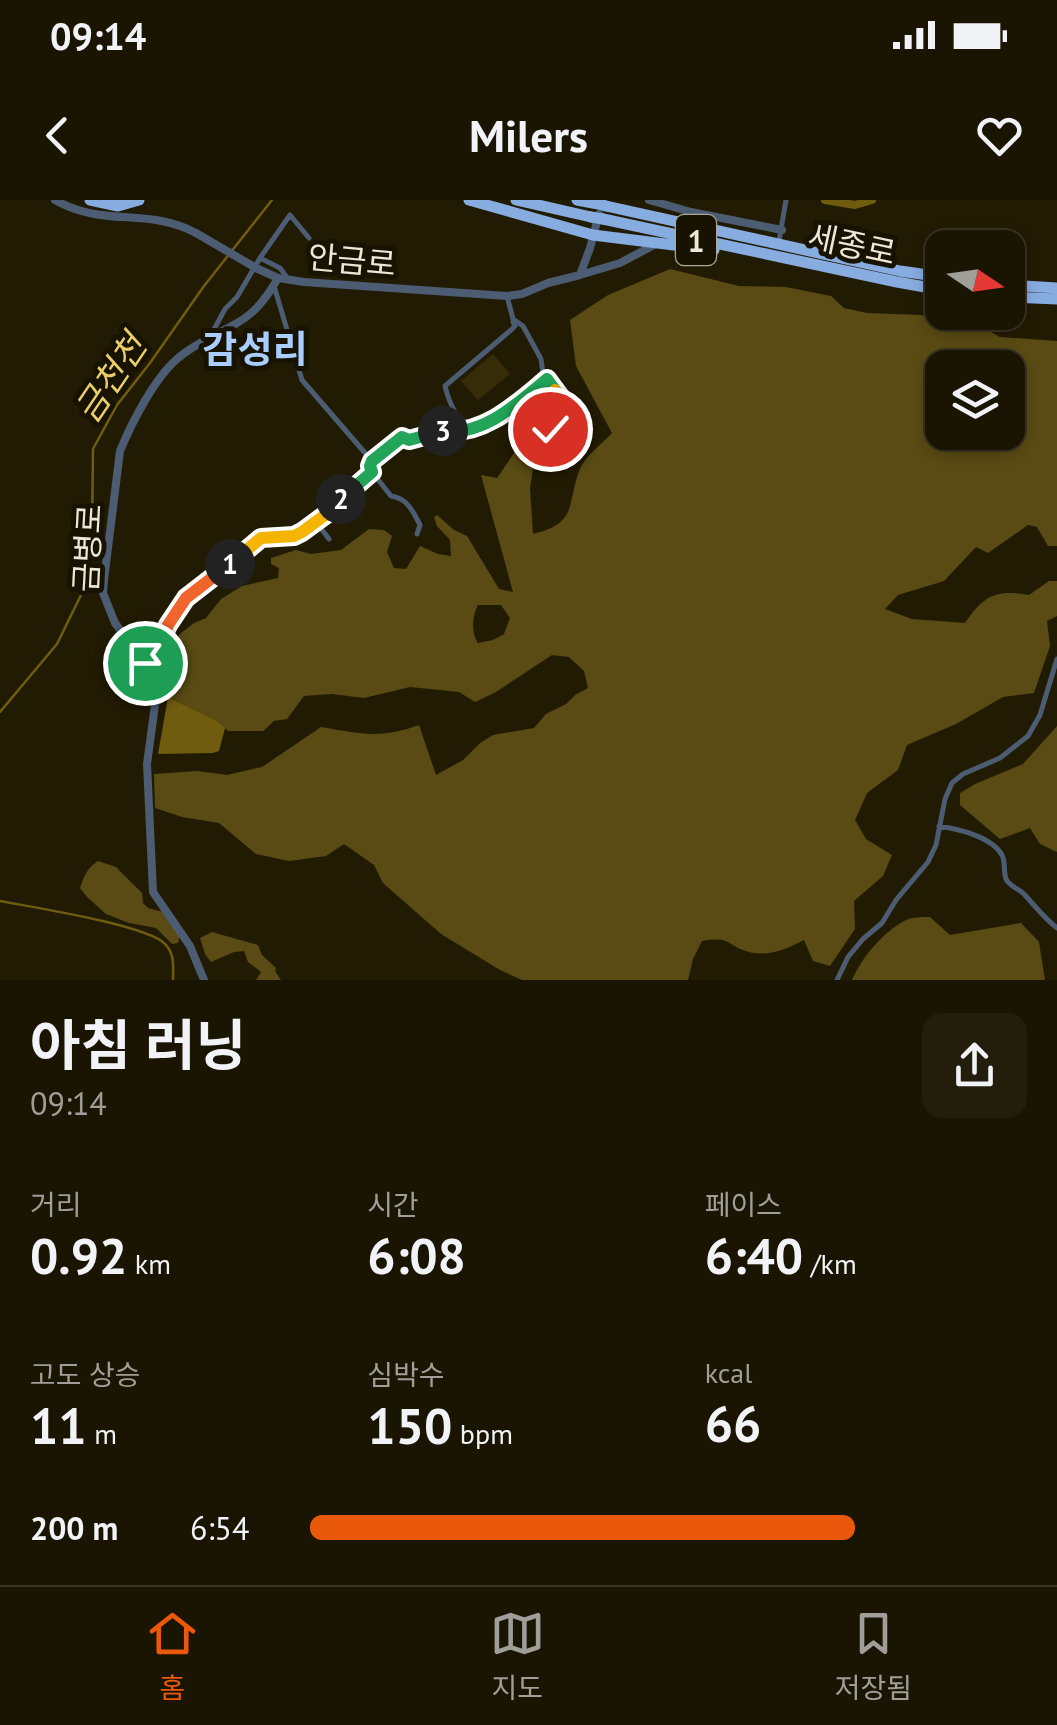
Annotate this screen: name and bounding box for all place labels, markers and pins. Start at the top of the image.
pin [508,387,593,472]
pin: 3 [418,406,468,456]
pin: 2 [316,474,366,524]
pin: 1 [205,539,255,589]
pin [103,621,188,706]

